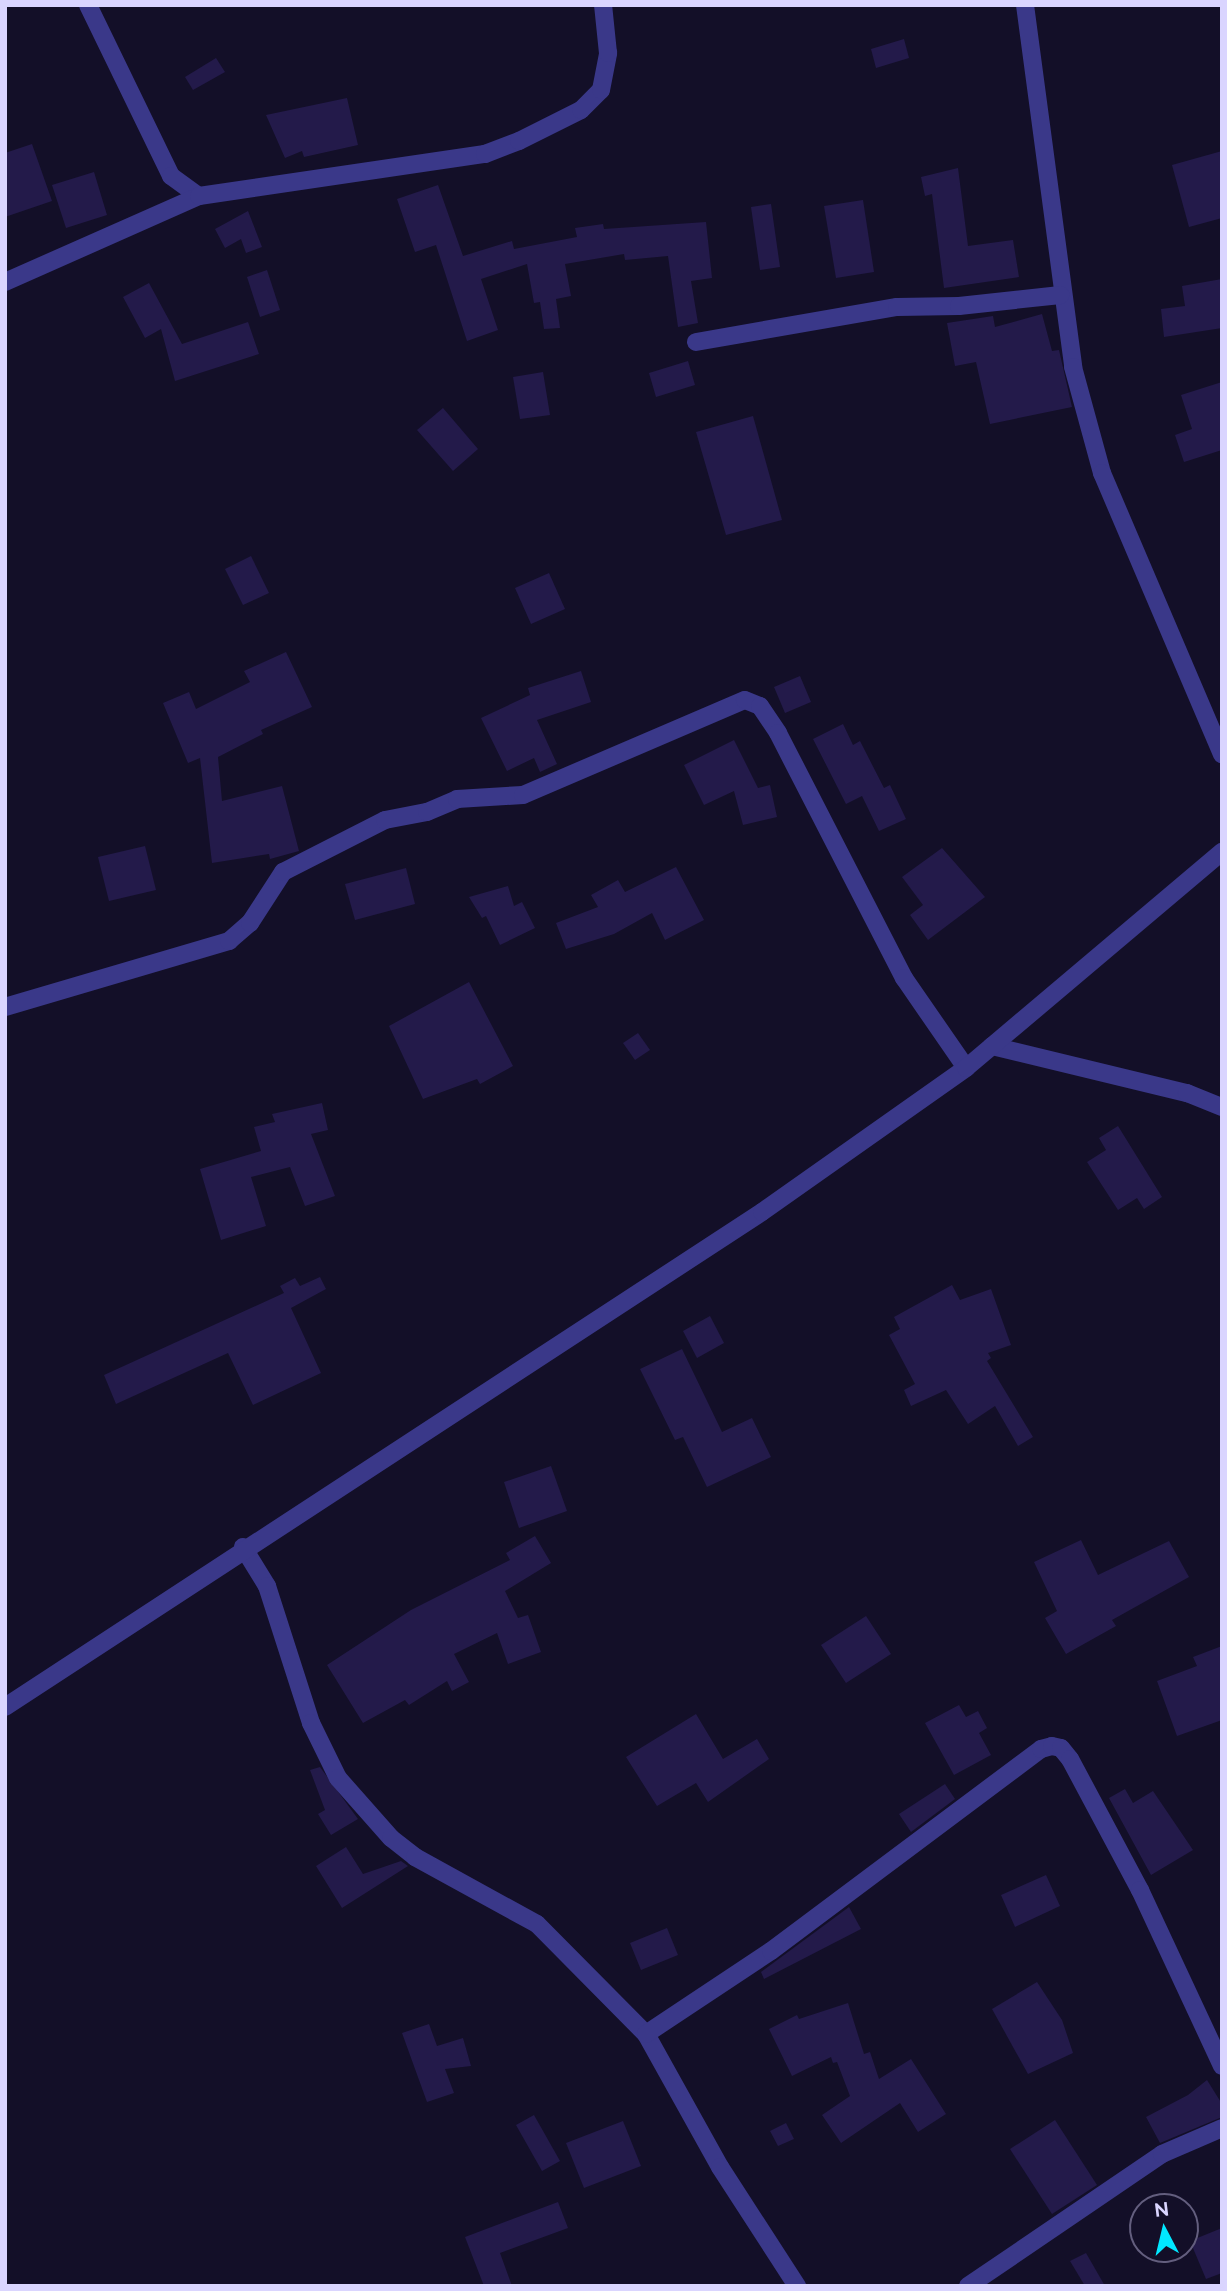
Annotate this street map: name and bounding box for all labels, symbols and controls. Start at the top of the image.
north arrow [1129,2193,1199,2263]
text: N [1153,2197,1170,2221]

